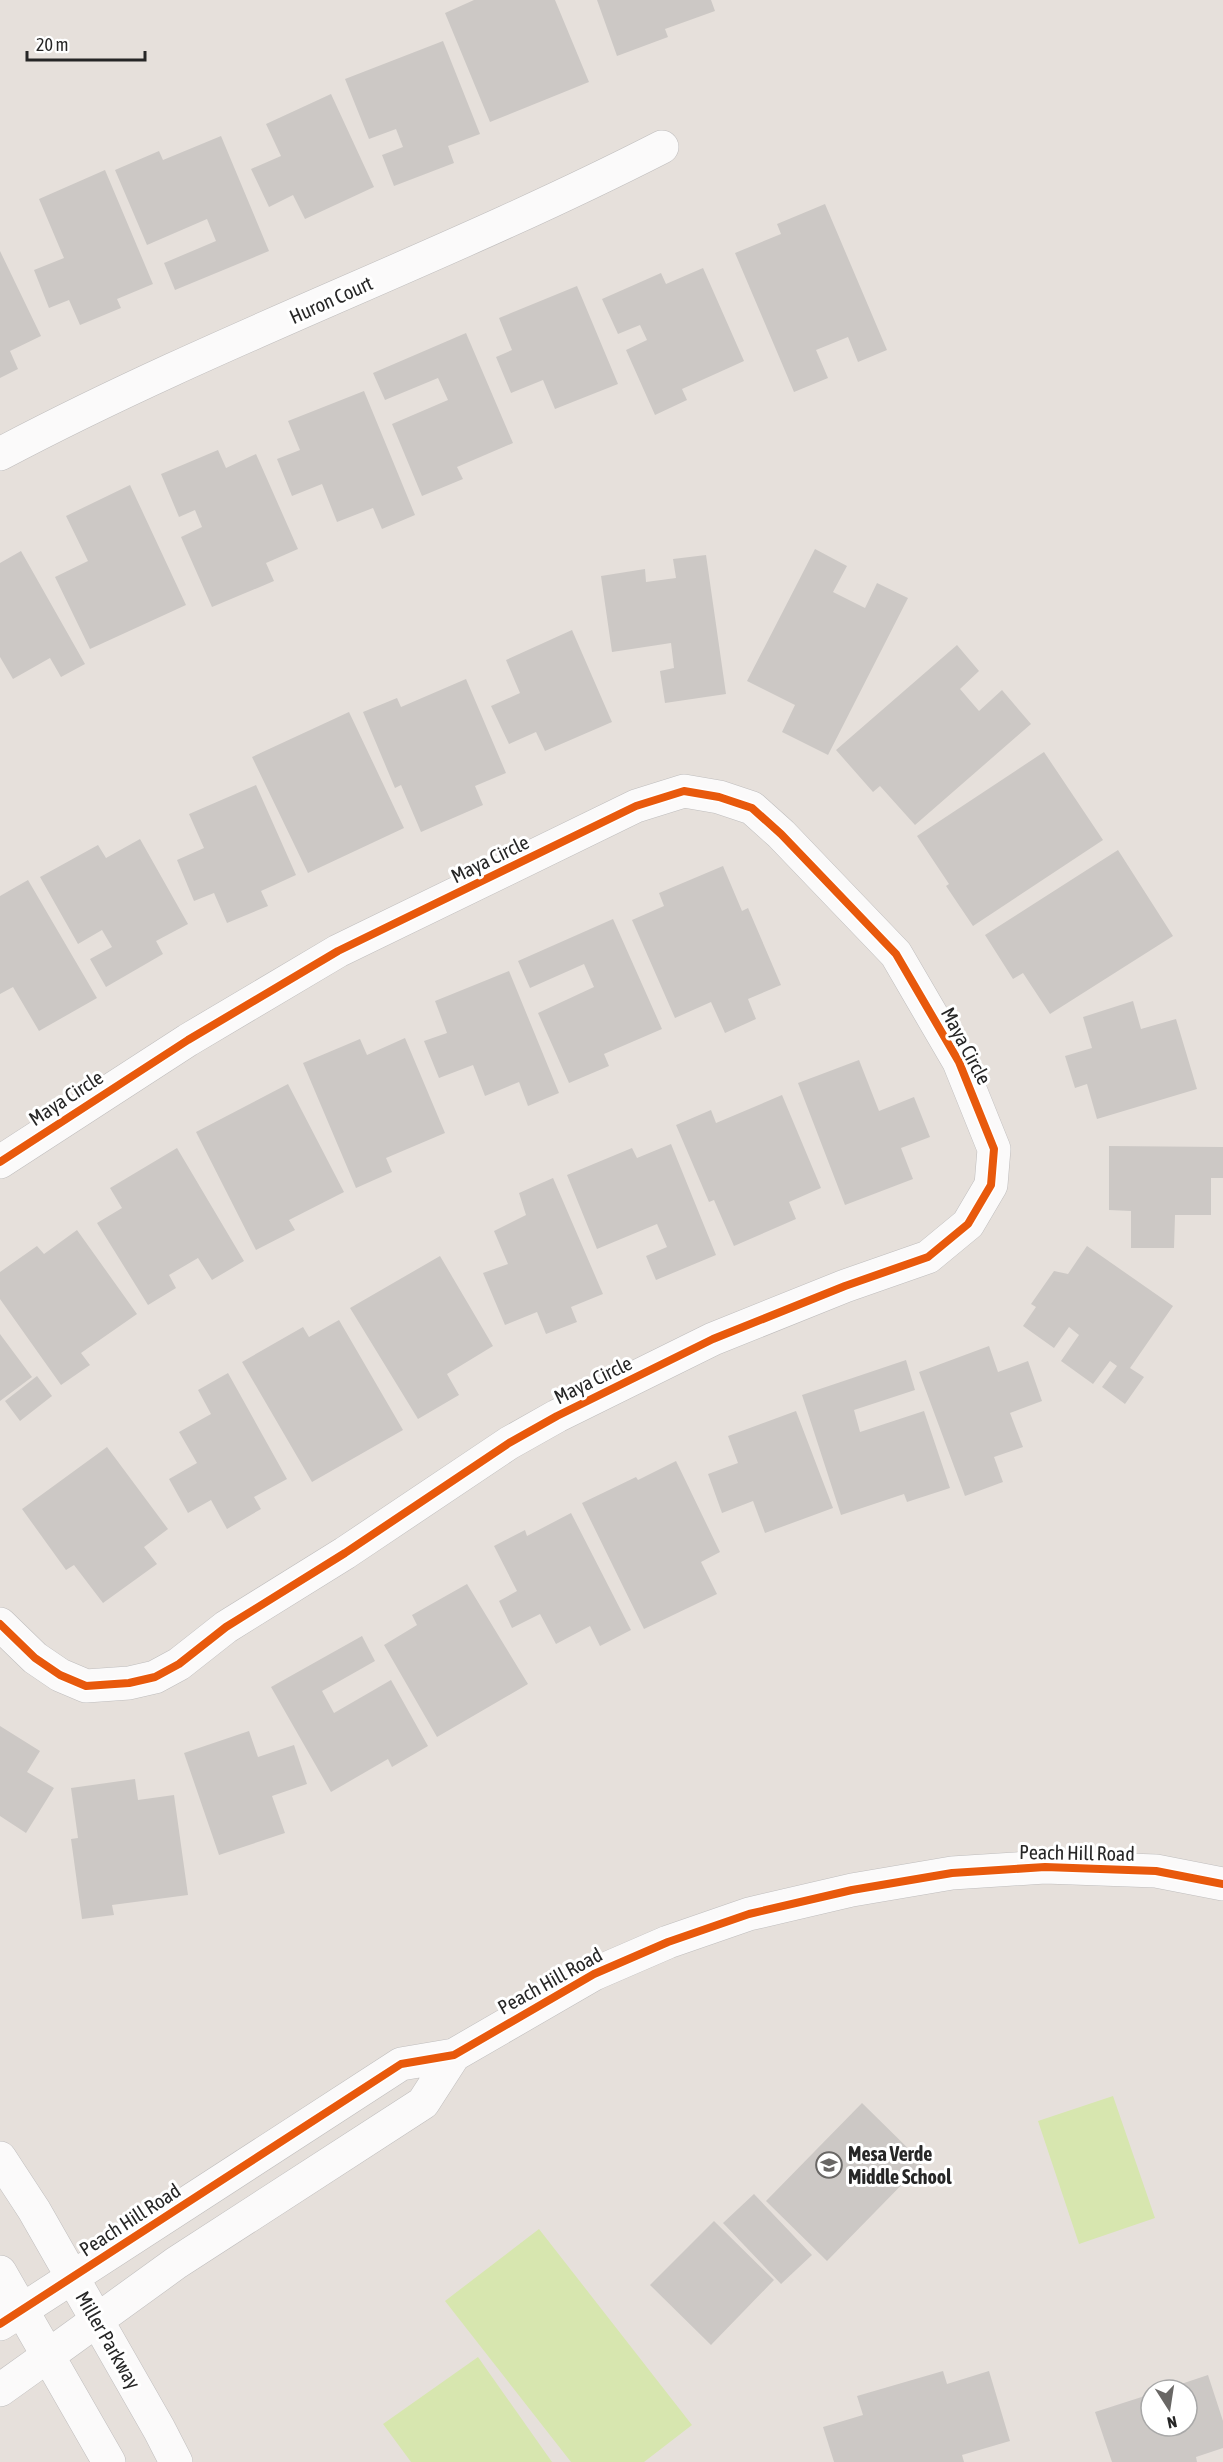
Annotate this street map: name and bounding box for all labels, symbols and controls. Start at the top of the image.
scale bar [27,24,146,62]
text: 20 m [36,34,68,55]
street label: Huron Court [286,271,376,328]
street label: Maya Circle [447,830,533,887]
street label: Maya Circle [937,1003,996,1088]
street label: Maya Circle [24,1065,107,1130]
street label: Maya Circle [550,1351,636,1408]
street label: Peach Hill Road [1019,1840,1135,1865]
street label: Peach Hill Road [494,1942,606,2019]
place label: Mesa Verde Middle School [848,2142,952,2188]
school or university icon: Mesa Verde Middle School [814,2150,844,2180]
street label: Peach Hill Road [75,2178,184,2261]
street label: Miller Parkway [71,2287,146,2393]
north arrow [1139,2378,1199,2438]
text: N [1166,2413,1179,2432]

